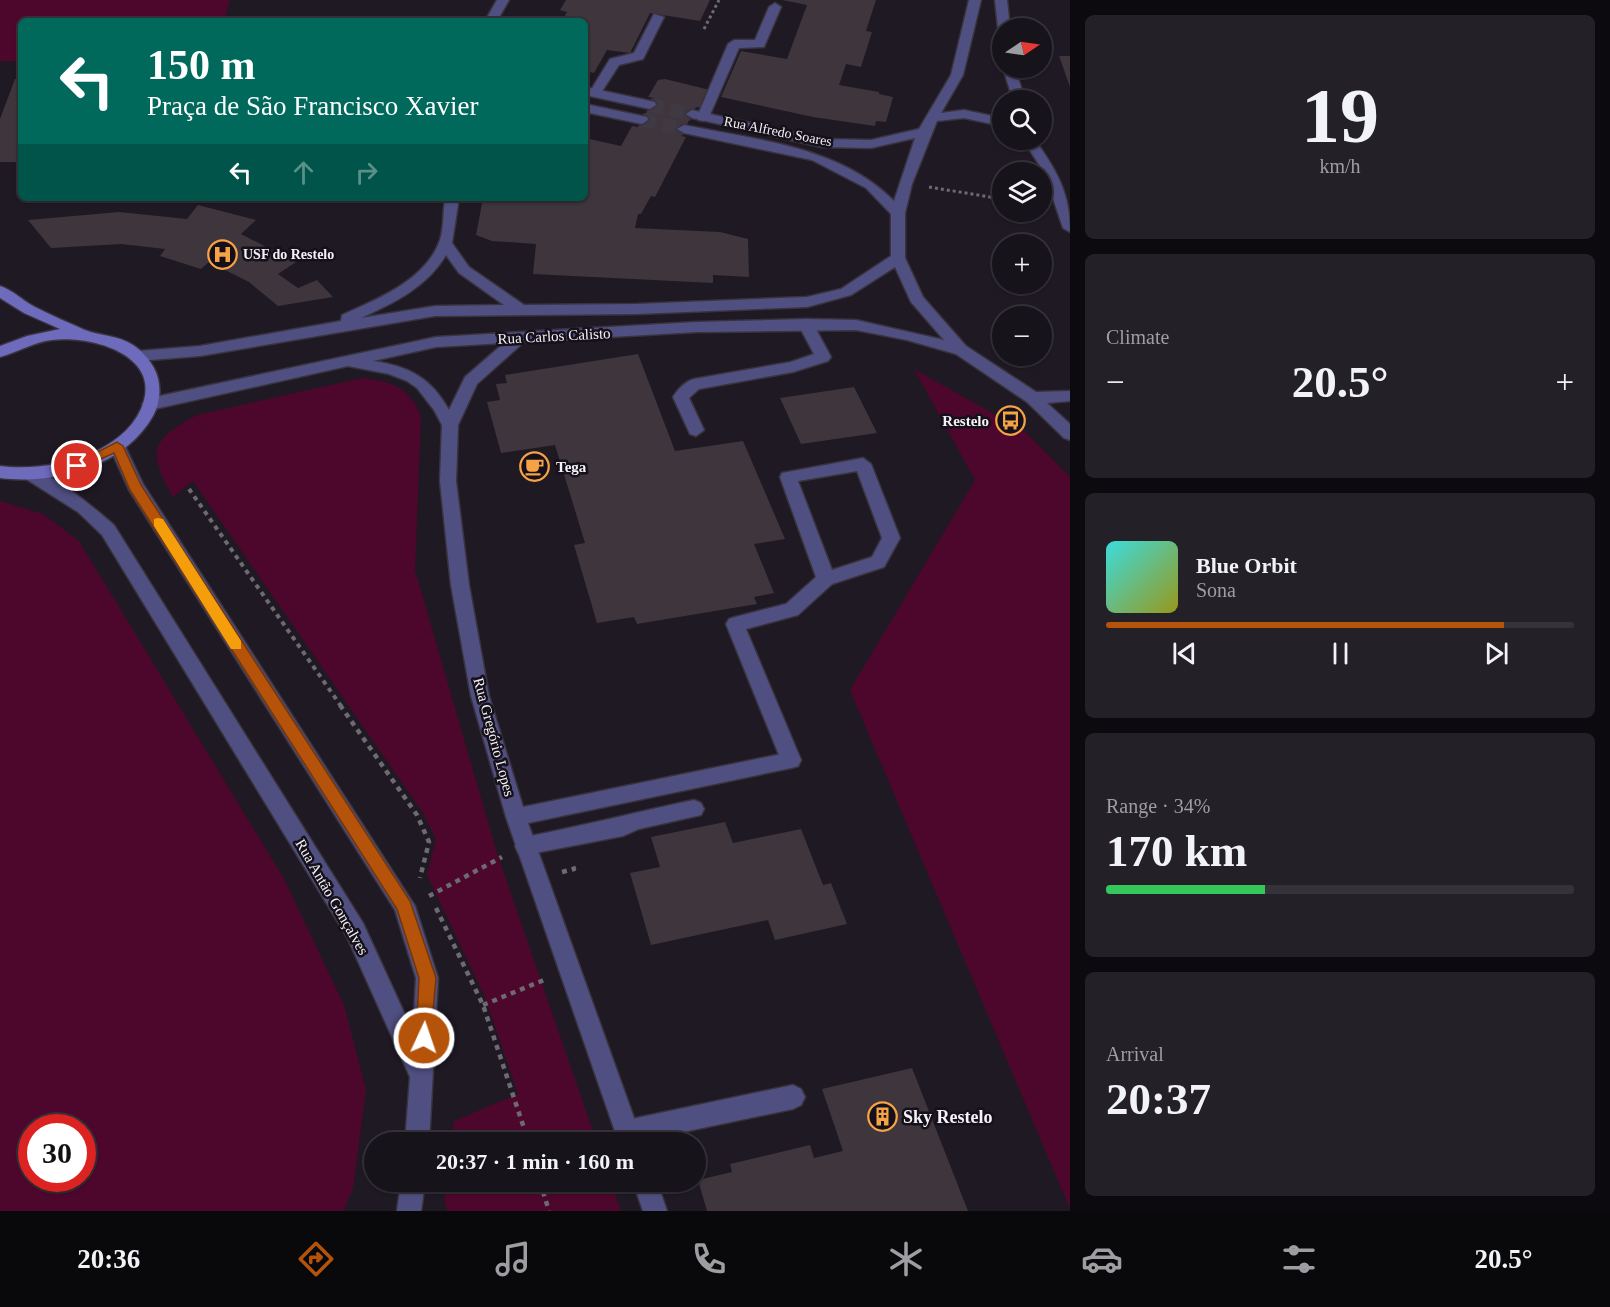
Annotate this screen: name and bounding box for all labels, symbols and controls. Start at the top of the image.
north arrow [992,18,1052,78]
map controls [992,18,1052,366]
icon: left [48,42,126,120]
text: 150 m [147,42,256,88]
text: 19 [1301,72,1379,159]
button: search [992,90,1052,150]
text: Praça de São Francisco Xavier [147,91,478,121]
street label: Rua Alfredo Soares [723,114,833,149]
text: km/h [1319,155,1361,177]
icon: left [224,156,257,189]
icon: ahead [287,156,320,189]
icon: right [350,156,383,189]
button: layers [992,162,1052,222]
button: + [992,234,1052,294]
hospital icon: USF do Restelo [206,238,238,270]
place label: USF do Restelo [243,247,334,262]
button: − [992,306,1052,366]
street label: Rua Carlos Calisto [497,325,611,347]
text: Climate [1106,326,1169,348]
text: 20.5° [1292,357,1388,407]
text: − [1106,364,1125,400]
text: + [1555,364,1574,400]
bus stop icon: Restelo [994,405,1026,437]
place label: Restelo [942,413,989,429]
pin [51,440,102,491]
icon: arrive [60,449,93,482]
cafe icon: Tega [519,451,551,483]
place label: Tega [556,459,587,475]
text: Blue Orbit [1196,553,1297,578]
text: Sona [1196,579,1236,601]
icon: previous [1168,637,1201,670]
icon: pause [1324,637,1357,670]
icon: next [1480,637,1513,670]
street label: Rua Gregório Lopes [470,676,518,798]
text: Range · 34% [1106,795,1210,817]
text: 170 km [1106,826,1247,876]
street label: Rua Antão Gonçalves [292,836,372,958]
position arrow [392,1006,456,1070]
text: Arrival [1106,1043,1164,1065]
text: 20:37 [1106,1074,1211,1124]
building icon: Sky Restelo [866,1101,898,1133]
place label: Sky Restelo [903,1107,993,1127]
speed limit sign: 30 [18,1114,96,1192]
text: 20:37 · 1 min · 160 m [436,1149,634,1174]
icon: directions [295,1238,337,1280]
icon: music [492,1238,534,1280]
icon: phone [688,1238,730,1280]
icon: climate [885,1238,927,1280]
icon: car [1081,1238,1123,1280]
icon: filters [1278,1238,1320,1280]
text: 20:36 [77,1244,140,1274]
text: 20.5° [1475,1244,1533,1274]

